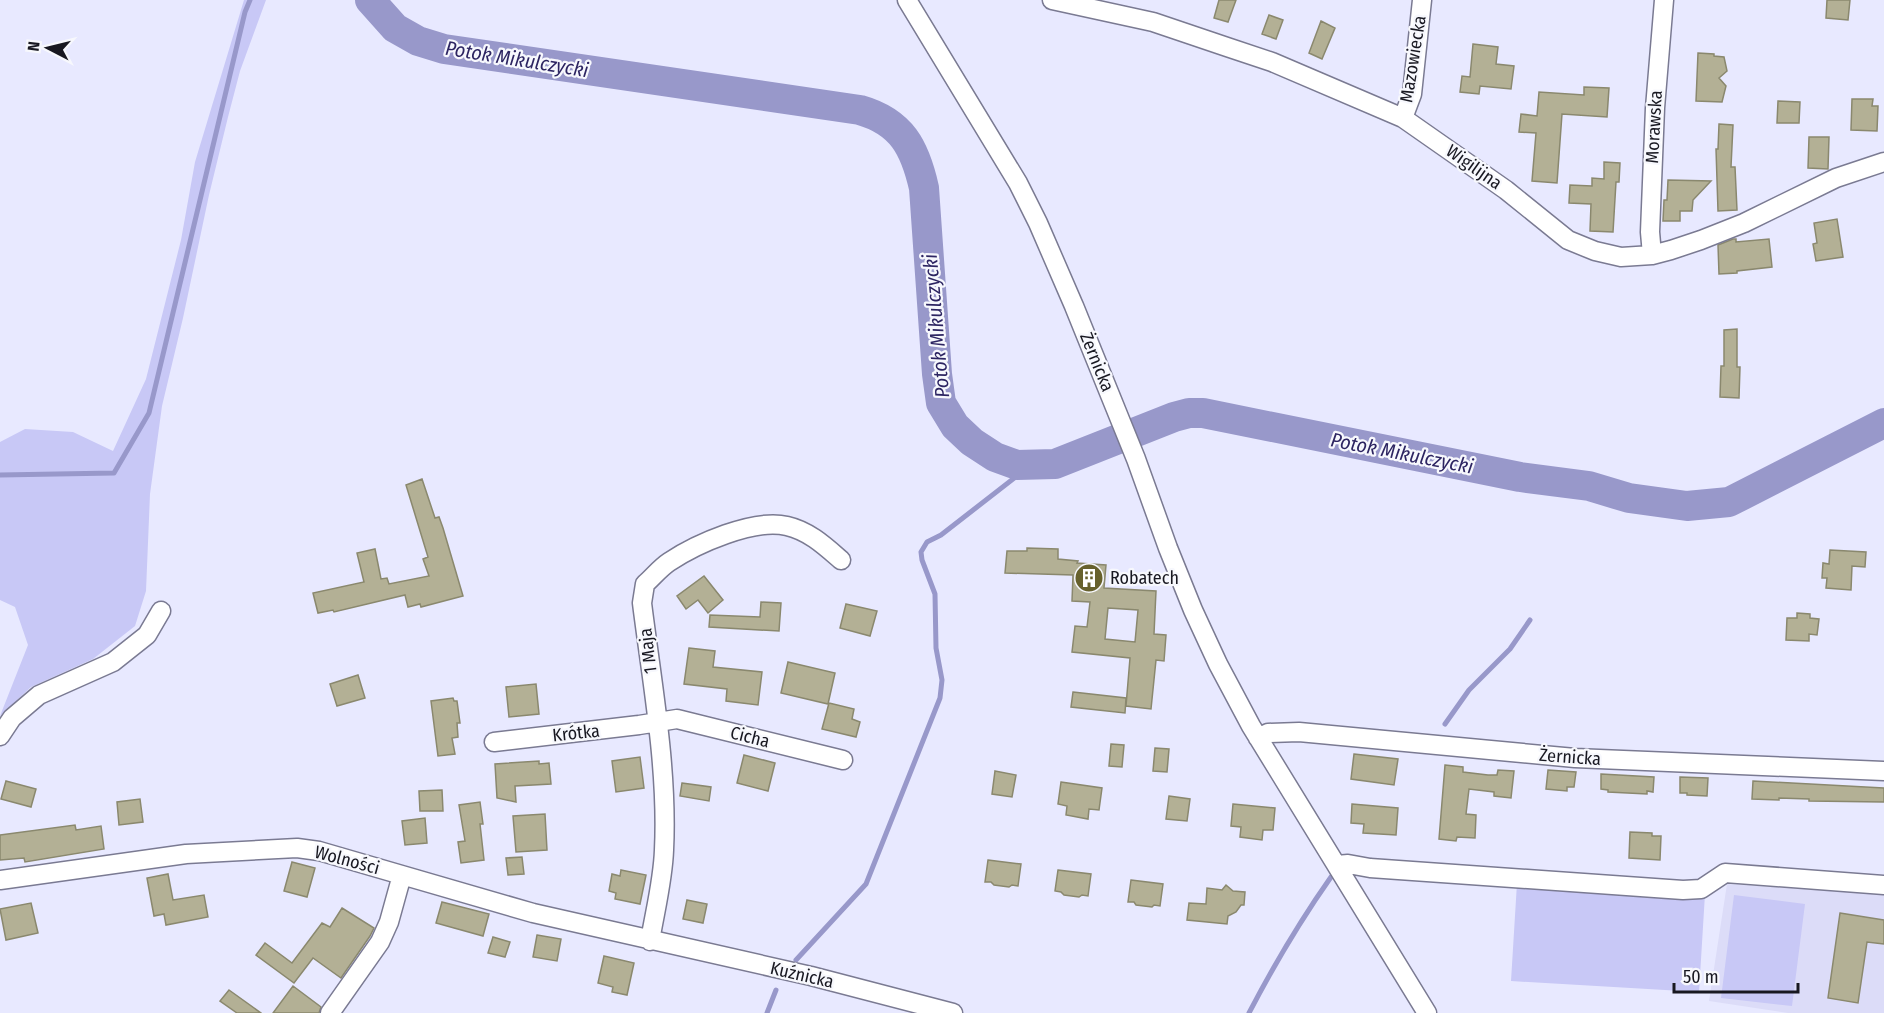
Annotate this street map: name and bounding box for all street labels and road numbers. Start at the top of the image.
street label: Mazowiecka [1395,14,1431,104]
street label: Morawska [1641,90,1667,164]
street label: Wigilijna [1442,140,1506,194]
street label: Żernicka [1075,329,1119,395]
street label: 1 Maja [634,627,662,675]
street label: Krótka [551,720,601,746]
street label: Cicha [728,722,772,753]
street label: Żernicka [1538,744,1602,770]
street label: Wolności [312,841,382,879]
street label: Kuźnicka [768,957,836,993]

